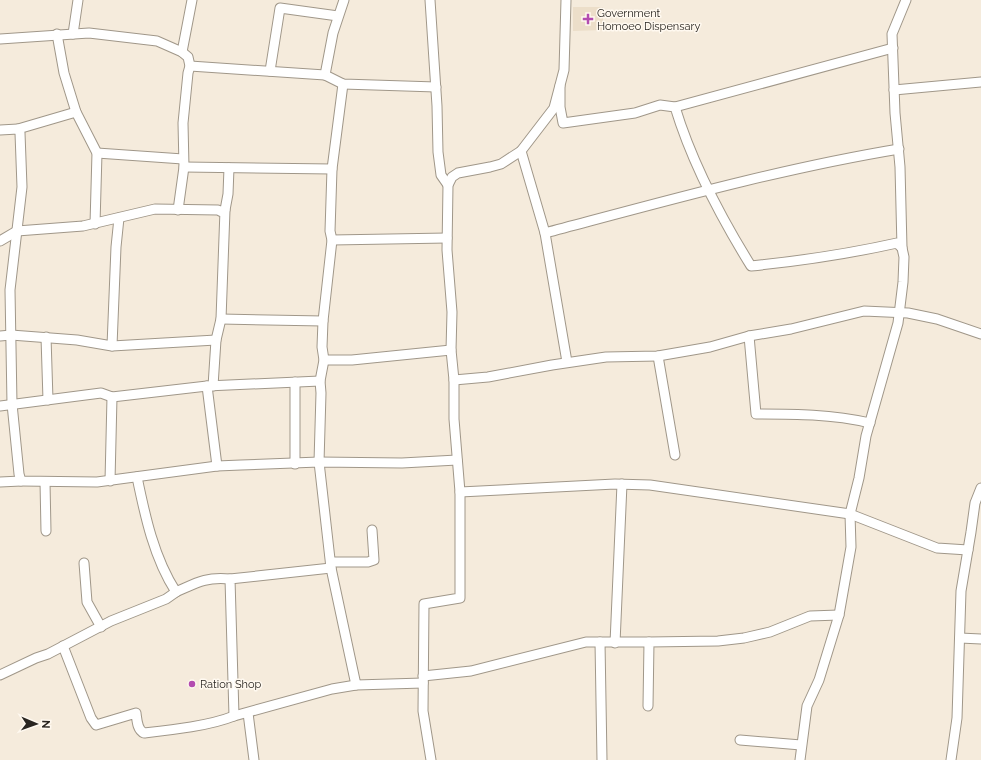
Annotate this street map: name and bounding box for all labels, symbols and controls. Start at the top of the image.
place label: Government Homoeo Dispensary [597,7,700,33]
marker: Government Homoeo Dispensary [582,13,594,25]
place label: Ration Shop [200,678,262,691]
marker: Ration Shop [187,679,197,689]
north arrow [16,704,56,744]
text: N [39,720,52,729]

